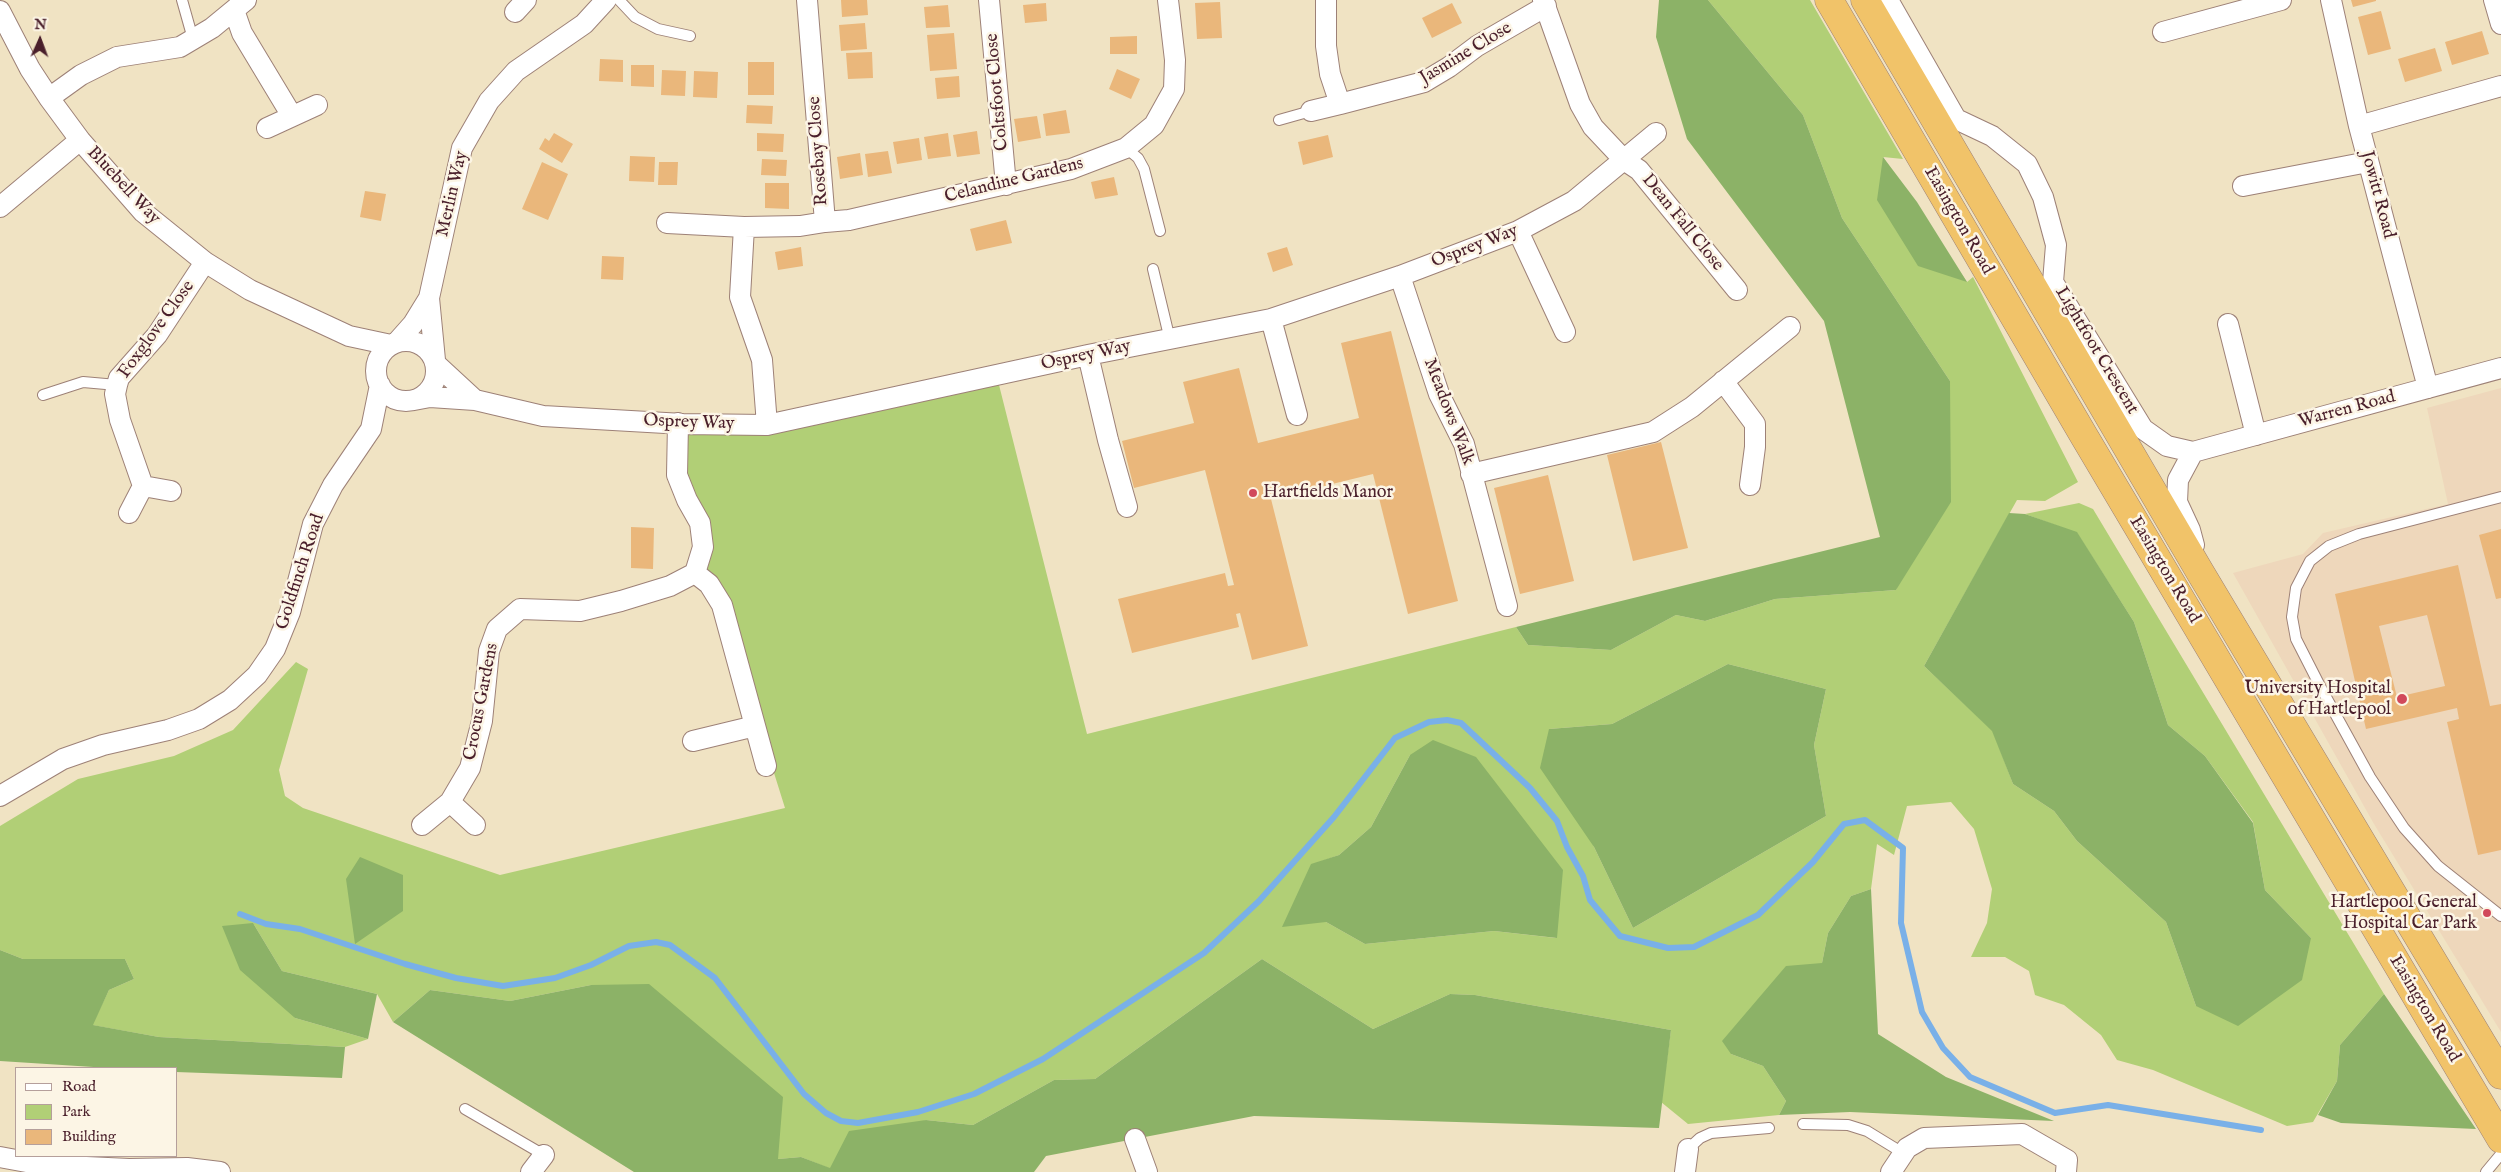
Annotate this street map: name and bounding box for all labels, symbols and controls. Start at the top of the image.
north arrow [15,15,65,65]
text: N [34,16,47,34]
street label: Jasmine Close [1416,18,1516,90]
street label: Coltsfoot Close [982,32,1014,152]
street label: Rosebay Close [804,95,834,207]
street label: Bluebell Way [82,143,164,229]
street label: Merlin Way [433,149,473,239]
street label: Jowitt Road [2355,149,2399,241]
street label: Celandine Gardens [942,153,1086,209]
street label: Easington Road [1918,163,1998,279]
street label: Dean Fall Close [1636,170,1728,276]
street label: Osprey Way [1429,221,1521,273]
street label: Foxglove Close [114,277,200,383]
street label: Lightfoot Crescent [2049,283,2143,419]
street label: Osprey Way [1039,336,1133,376]
street label: Meadows Walk [1418,356,1478,468]
street label: Warren Road [2296,387,2398,433]
street label: Osprey Way [643,411,735,435]
place label: Hartfields Manor [1263,482,1393,504]
marker: Hartfields Manor [1247,487,1259,499]
street label: Goldfinch Road [272,511,330,633]
street label: Easington Road [2124,513,2204,627]
street label: Crocus Gardens [460,642,504,762]
place label: University Hospital of Hartlepool [2245,678,2391,721]
marker: University Hospital of Hartlepool [2395,692,2409,706]
place label: Hartlepool General Hospital Car Park [2330,892,2477,934]
marker: Hartlepool General Hospital Car Park [2481,907,2493,919]
street label: Easington Road [2384,952,2464,1066]
legend [15,1067,178,1157]
text: Road [62,1077,96,1096]
text: Park [62,1102,91,1121]
text: Building [62,1127,116,1146]

